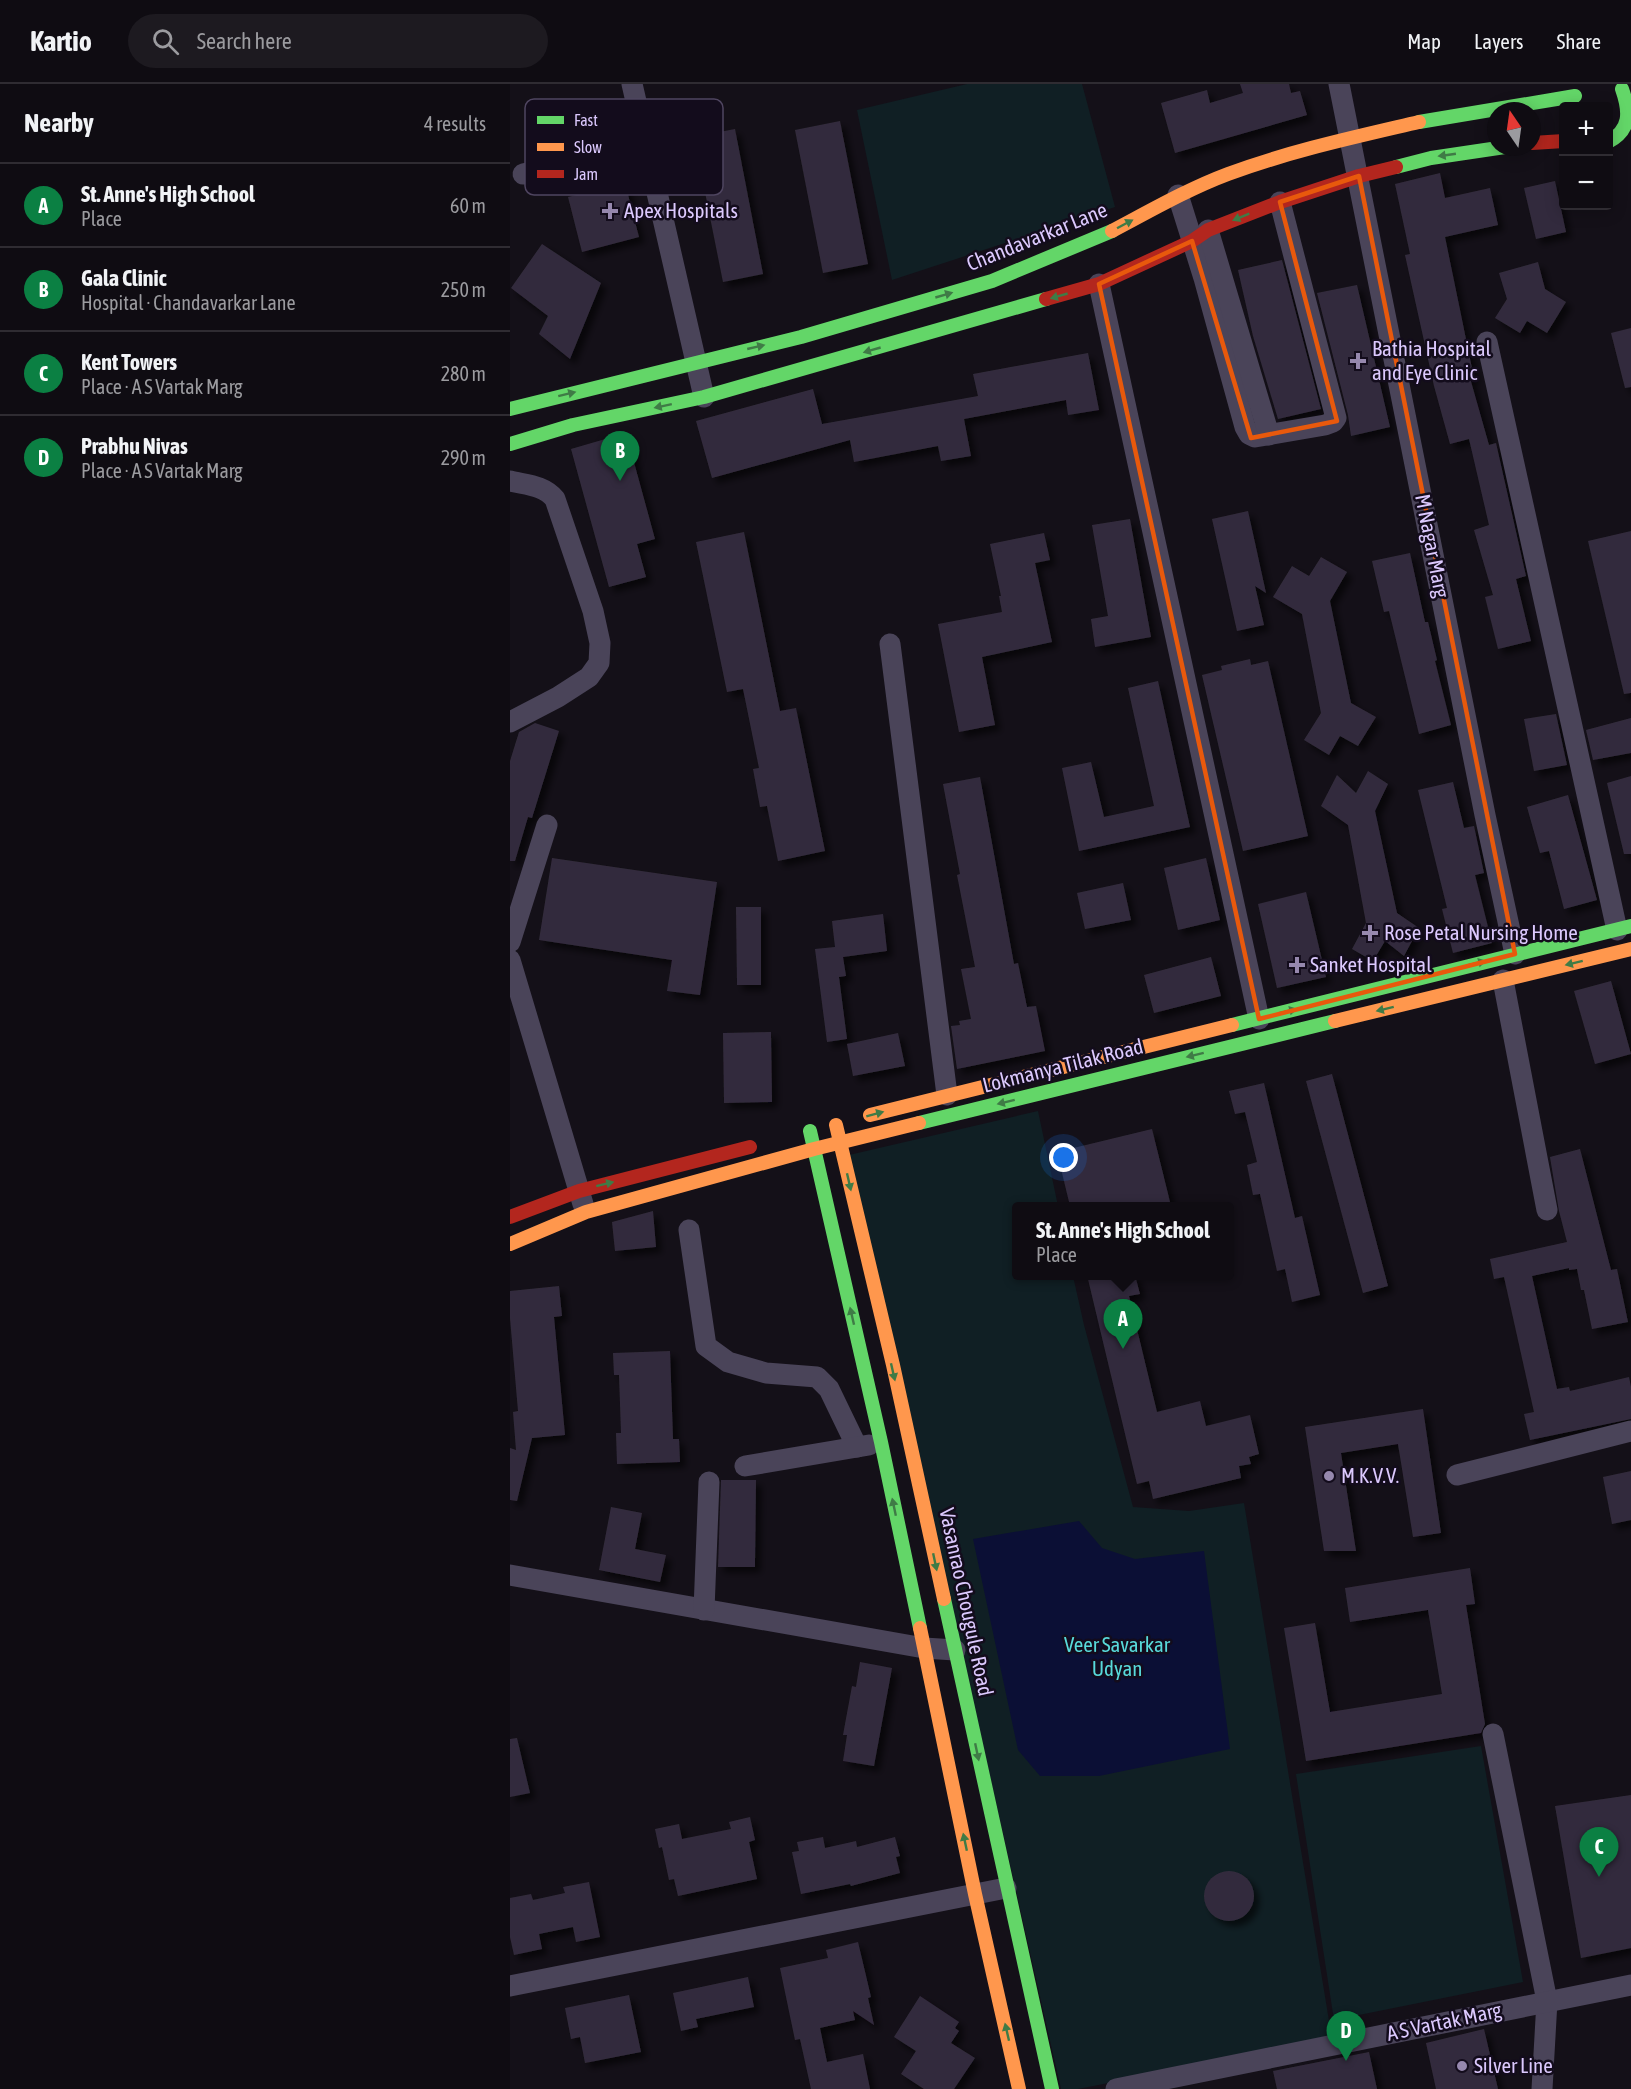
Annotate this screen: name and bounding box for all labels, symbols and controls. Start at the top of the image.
search box [128,14,548,68]
text: Kartio [30,25,92,57]
icon: search [149,25,182,58]
text: Search here [197,28,292,54]
text: Map [1407,29,1441,53]
text: Layers [1474,29,1524,53]
text: Share [1557,29,1601,53]
legend [525,99,723,195]
north arrow [1487,102,1541,156]
map controls [1559,102,1613,210]
button: + [1559,102,1613,156]
text: Nearby [24,108,94,138]
text: Fast [574,111,598,129]
text: 4 results [424,112,486,135]
text: Slow [574,138,602,156]
one-way arrow [1438,151,1457,160]
button: − [1559,156,1613,210]
text: Jam [574,165,598,183]
text: St. Anne's High School [81,181,255,207]
text: A [39,194,48,217]
text: 60 m [450,194,486,217]
street label: Chandavarkar Lane [963,197,1110,275]
place label: Apex Hospitals [624,198,738,222]
marker: Apex Hospitals [601,202,619,220]
text: Place [81,207,122,230]
one-way arrow [1232,213,1250,222]
one-way arrow [1116,219,1133,229]
text: Gala Clinic [81,265,167,291]
text: B [39,278,48,301]
text: 250 m [441,278,486,301]
one-way arrow [935,290,953,299]
text: Hospital · Chandavarkar Lane [81,291,296,314]
one-way arrow [1050,291,1068,301]
place label: Bathia Hospital and Eye Clinic [1372,336,1492,384]
one-way arrow [747,342,765,352]
one-way arrow [863,346,881,355]
text: Kent Towers [81,349,177,375]
marker: Bathia Hospital and Eye Clinic [1349,352,1367,370]
text: C [39,362,48,385]
text: 280 m [441,362,486,385]
text: Place · A S Vartak Marg [81,375,243,398]
one-way arrow [557,389,576,399]
one-way arrow [654,402,673,411]
pin: B [600,432,640,481]
text: Prabhu Nivas [81,433,188,459]
text: D [38,446,49,469]
text: 290 m [441,446,486,469]
text: Place · A S Vartak Marg [81,459,243,482]
street label: M Nagar Marg [1411,492,1455,600]
place label: Rose Petal Nursing Home [1384,920,1578,944]
marker: Rose Petal Nursing Home [1361,924,1379,942]
place label: Sanket Hospital [1310,952,1432,976]
marker: Sanket Hospital [1288,956,1306,974]
one-way arrow [1468,958,1487,968]
one-way arrow [1565,958,1583,968]
one-way arrow [1375,1004,1394,1014]
one-way arrow [1279,1006,1298,1016]
street label: Lokmanya Tilak Road [980,1033,1145,1097]
one-way arrow [1186,1051,1204,1061]
one-way arrow [997,1097,1015,1107]
one-way arrow [866,1109,884,1118]
your location [1049,1143,1078,1172]
one-way arrow [845,1172,855,1191]
one-way arrow [596,1179,614,1188]
popup [1012,1202,1234,1280]
text: St. Anne's High School [1036,1217,1210,1243]
text: Place [1036,1243,1077,1266]
pin: A [1104,1300,1142,1349]
one-way arrow [847,1307,857,1326]
one-way arrow [889,1362,898,1381]
place label: M.K.V.V. [1341,1463,1399,1487]
marker: M.K.V.V. [1322,1469,1336,1483]
one-way arrow [889,1498,899,1516]
street label: Vasanrao Chougule Road [935,1506,999,1698]
one-way arrow [931,1553,940,1572]
park label: Veer Savarkar Udyan [1064,1632,1171,1680]
one-way arrow [973,1743,982,1762]
pin: C [1580,1828,1618,1877]
one-way arrow [959,1832,969,1851]
street label: A S Vartak Marg [1384,1997,1503,2045]
pin: D [1326,2012,1366,2061]
one-way arrow [1001,2023,1011,2041]
place label: Silver Line [1474,2053,1553,2077]
marker: Silver Line [1455,2059,1469,2073]

